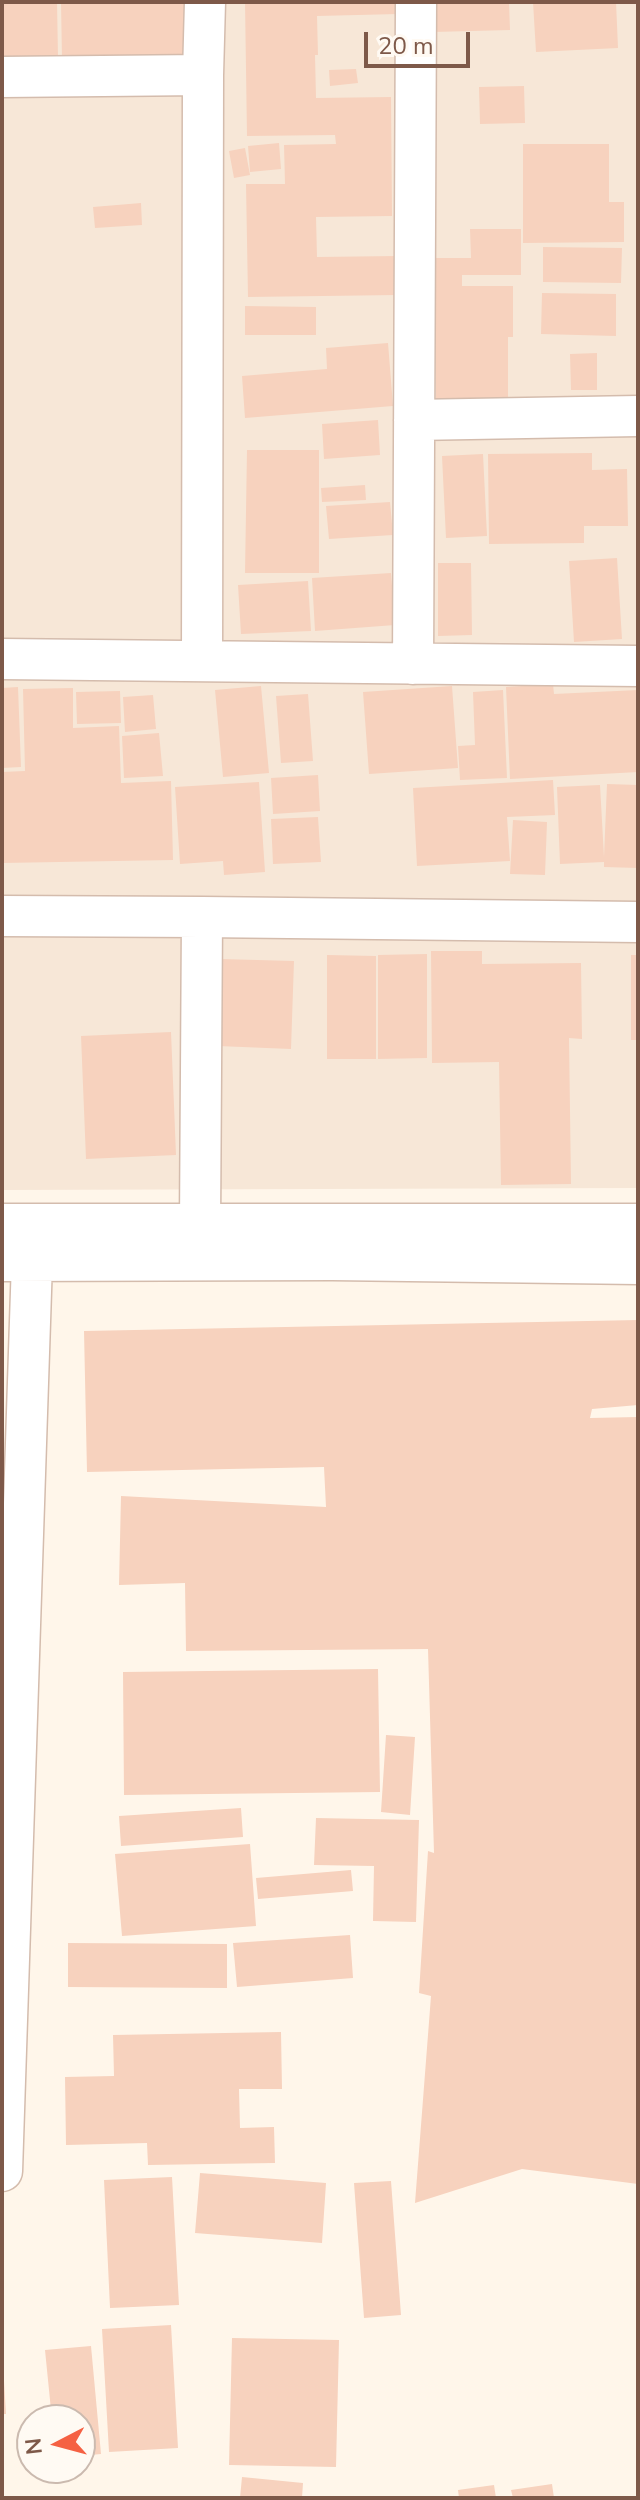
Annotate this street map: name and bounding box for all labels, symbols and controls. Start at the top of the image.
scale bar [368,16,474,66]
text: 20 m [378,30,434,62]
north arrow [16,2404,96,2484]
text: N [18,2437,50,2456]

